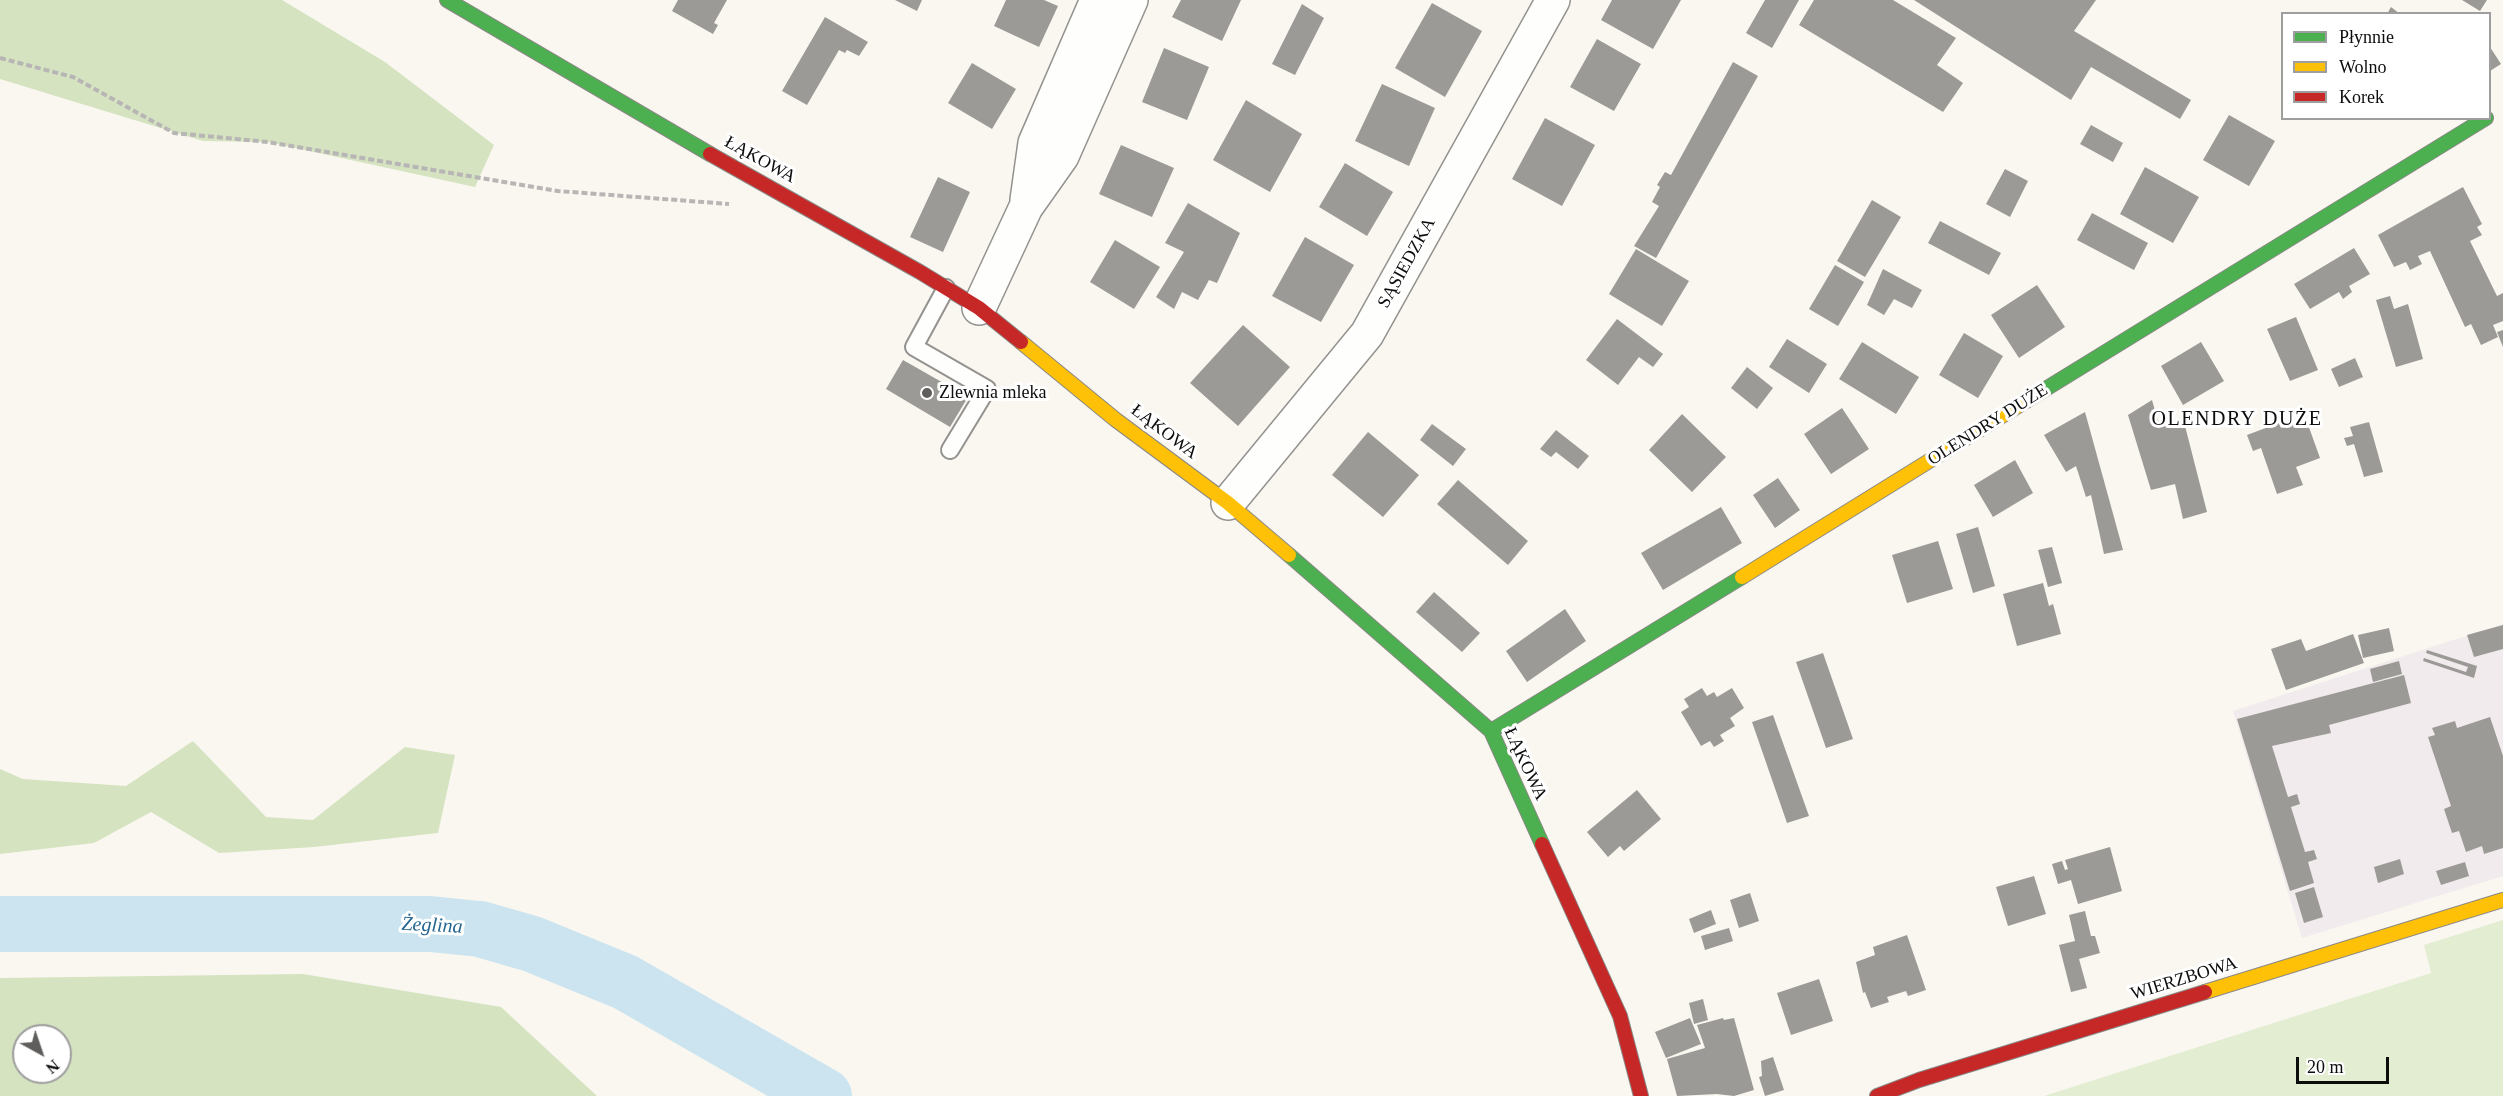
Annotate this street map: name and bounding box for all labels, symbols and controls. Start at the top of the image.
legend [2281,12,2491,120]
text: Płynnie [2339,27,2394,47]
text: Wolno [2339,57,2387,77]
text: Korek [2339,87,2384,107]
street label: ŁĄKOWA [721,132,799,188]
street label: SĄSIEDZKA [1373,214,1441,312]
street label: OLENDRY DUŻE [1924,379,2052,471]
place label: Zlewnia mleka [939,382,1046,404]
marker: Zlewnia mleka [920,386,934,400]
street label: ŁĄKOWA [1126,400,1202,464]
district label: OLENDRY DUŻE [2152,408,2322,432]
street label: ŁĄKOWA [1499,724,1551,804]
water label: Żeglina [401,912,463,940]
street label: WIERZBOWA [2128,953,2240,1005]
north arrow [12,1024,72,1084]
scale bar [2299,1045,2392,1083]
text: N [43,1056,62,1077]
text: 20 m [2307,1057,2344,1077]

